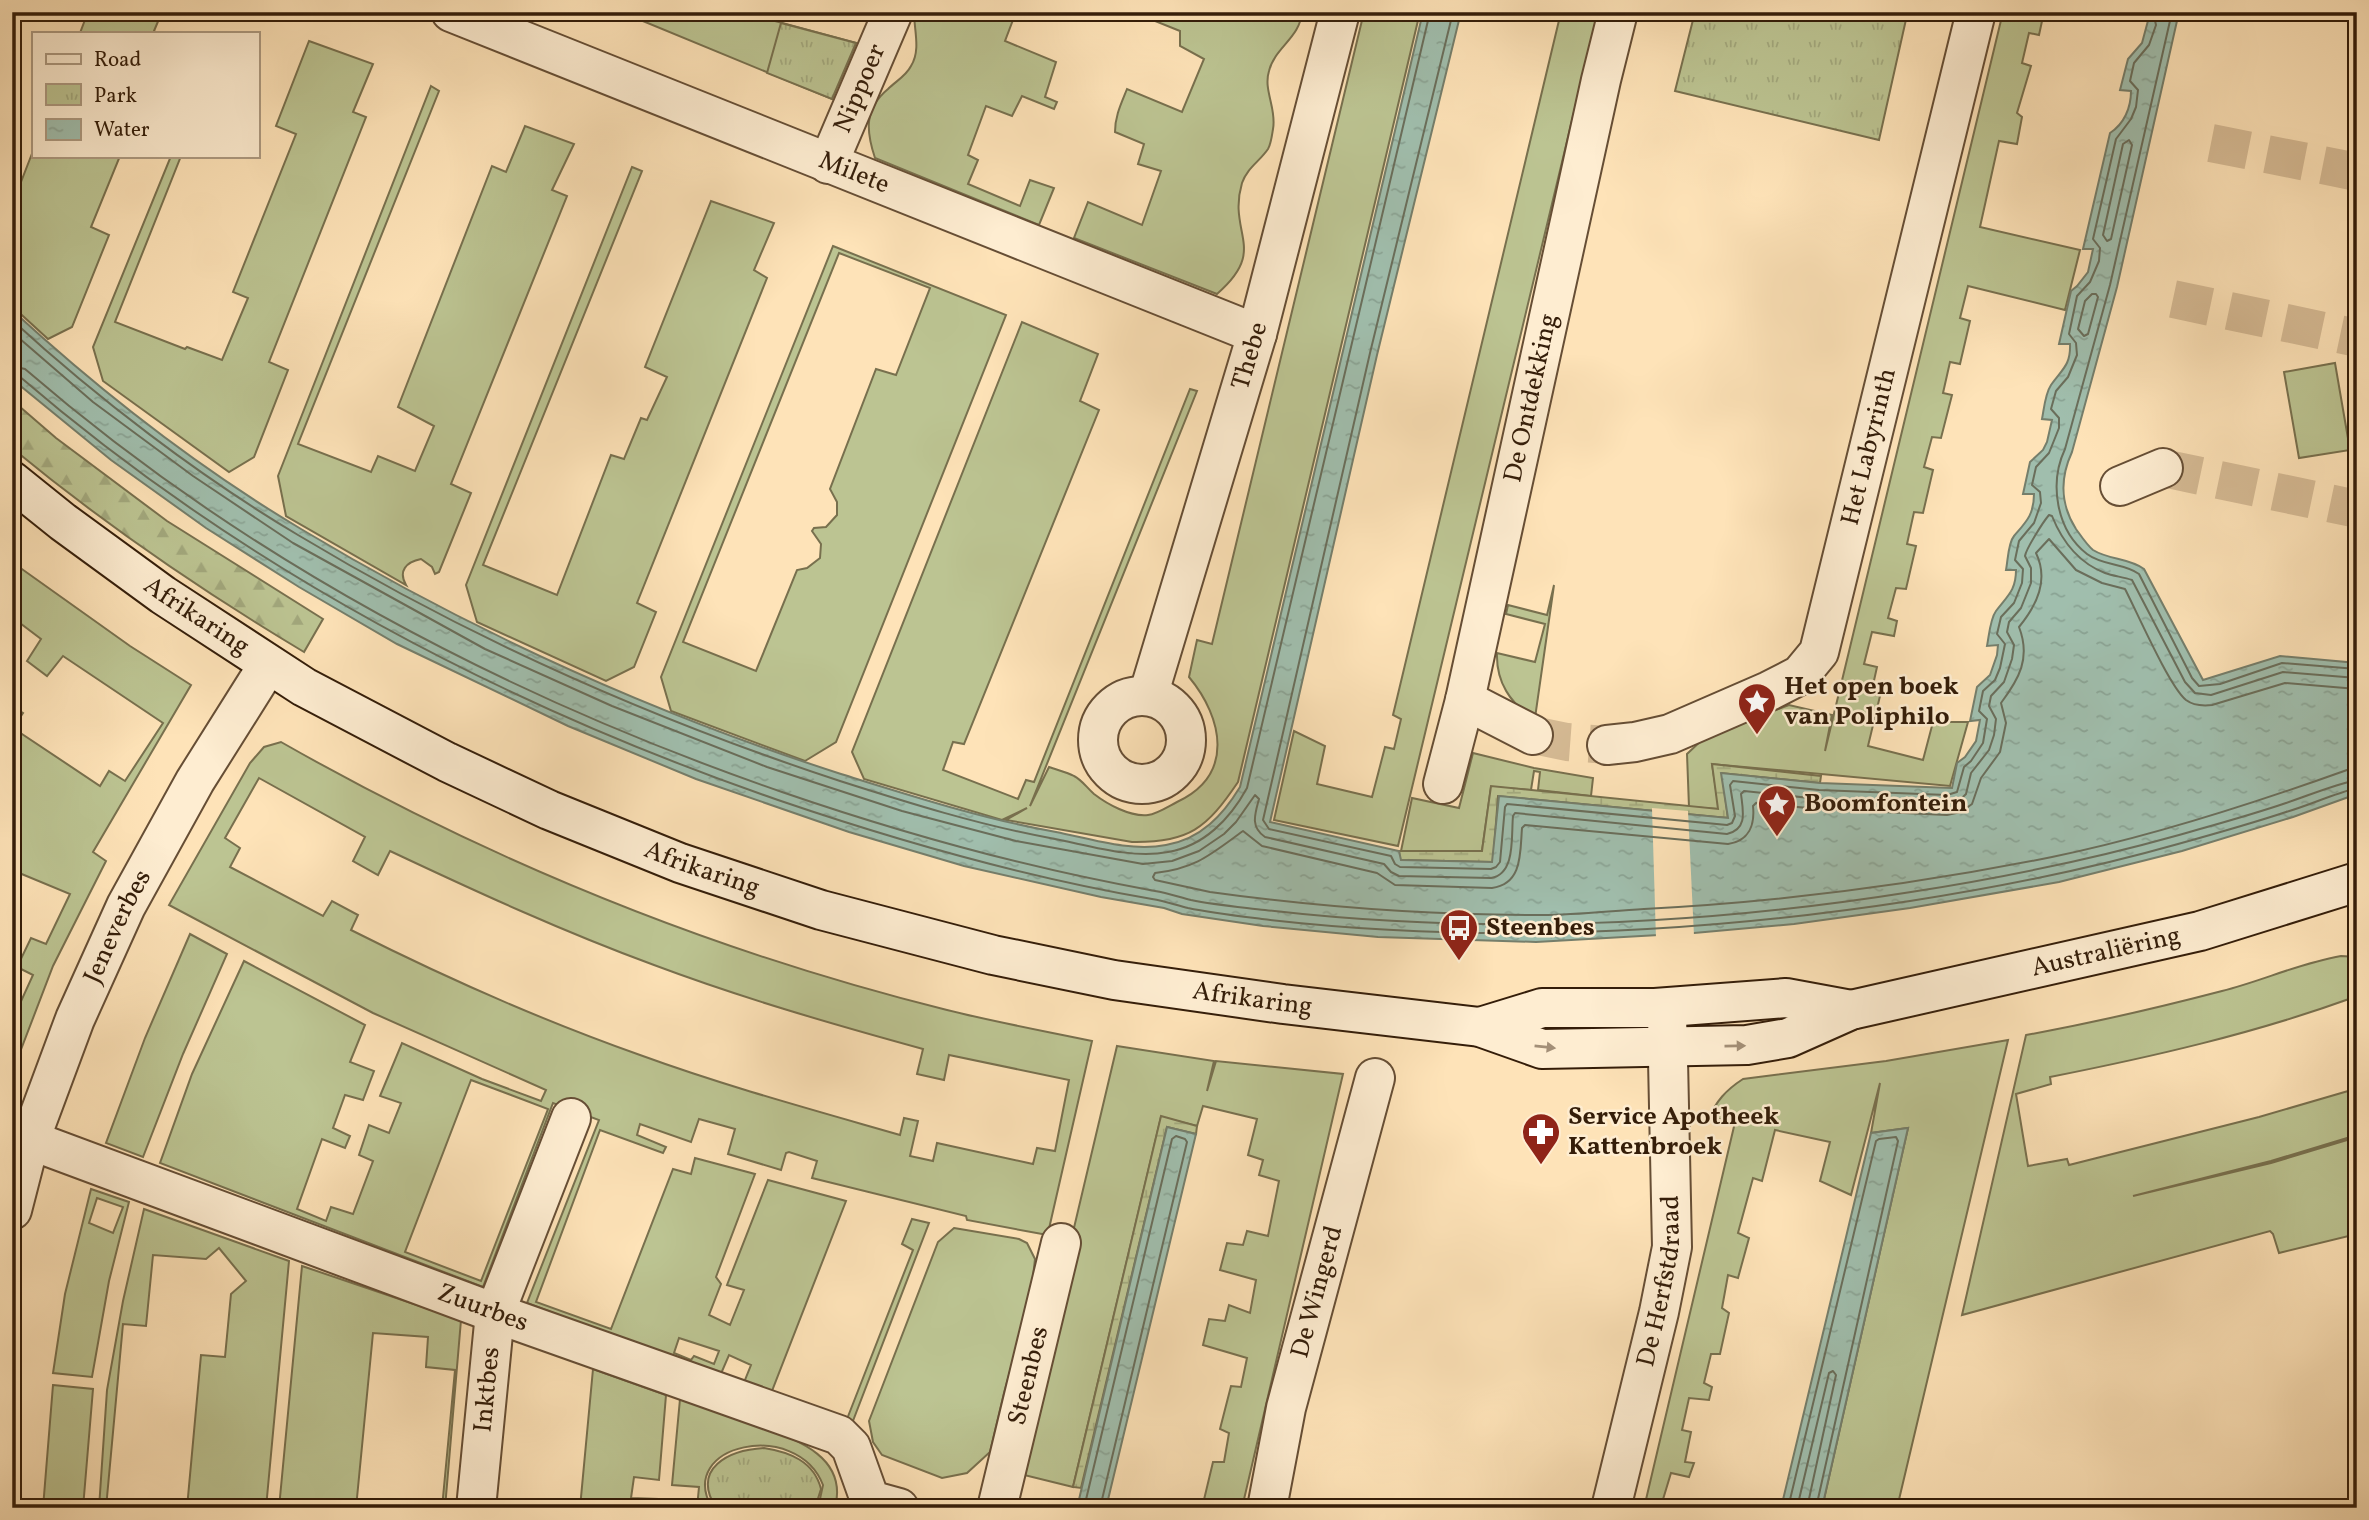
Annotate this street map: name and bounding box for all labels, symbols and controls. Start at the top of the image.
legend [32,32,259,158]
street label: Nippoer [825,38,895,139]
text: Road [94,46,141,75]
text: Park [94,82,137,111]
text: Water [94,116,150,145]
street label: Milete [813,143,895,203]
street label: De Ontdekking [1495,310,1567,486]
street label: Thebe [1223,318,1277,394]
street label: Het Labyrinth [1833,364,1906,529]
street label: Afrikaring [136,568,257,665]
place label: Het open boek van Poliphilo [1784,669,1959,735]
place icon: Het open boek van Poliphilo [1736,681,1778,736]
place icon: Boomfontein [1756,783,1798,838]
place label: Boomfontein [1804,786,1967,822]
street label: Afrikaring [639,832,765,906]
street label: Jeneverbes [75,863,161,990]
bus stop icon: Steenbes [1438,907,1480,962]
place label: Steenbes [1486,910,1595,946]
street label: Australiëring [2028,918,2184,987]
street label: Afrikaring [1190,973,1314,1025]
one-way arrow [1724,1040,1746,1051]
one-way arrow [1534,1042,1556,1053]
place label: Service Apotheek Kattenbroek [1568,1099,1780,1165]
pharmacy icon: Service Apotheek Kattenbroek [1520,1111,1562,1166]
street label: De Herfstdraad [1628,1195,1690,1371]
street label: De Wingerd [1282,1222,1352,1362]
street label: Zuurbes [432,1275,533,1341]
street label: Steenbes [1000,1322,1058,1429]
street label: Inktbes [465,1345,510,1434]

